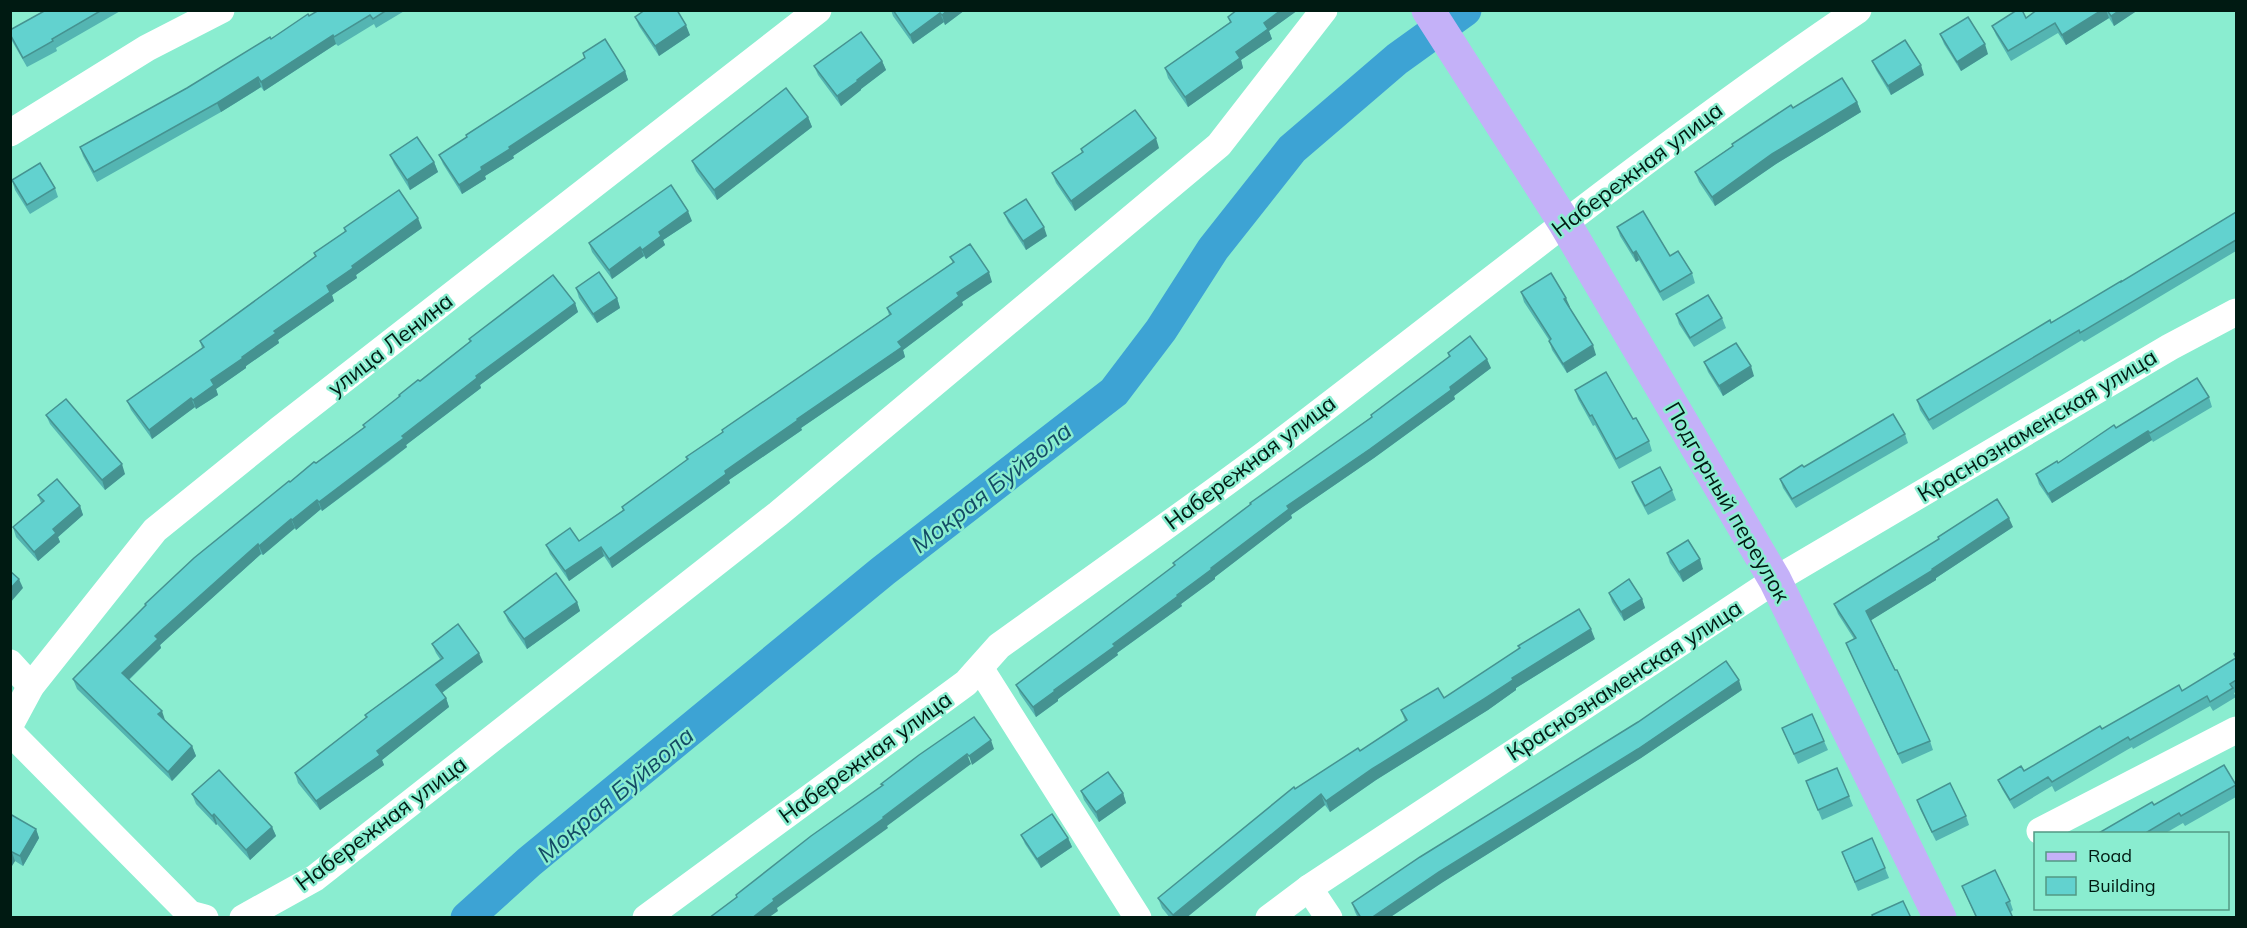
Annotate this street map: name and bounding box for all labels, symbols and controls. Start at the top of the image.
street label: Набережная улица [1546,95,1728,243]
street label: улица Ленина [322,286,458,402]
street label: Краснознаменская улица [1912,342,2162,508]
street label: Набережная улица [1159,388,1341,536]
street label: Подгорный переулок [1659,397,1797,607]
water label: Мокрая Буйвола [905,415,1077,559]
street label: Краснознаменская улица [1501,593,1747,767]
street label: Набережная улица [773,685,957,829]
water label: Мокрая Буйвола [530,720,700,868]
street label: Набережная улица [290,749,472,897]
legend [2034,832,2229,910]
text: Road [2088,844,2132,867]
text: Building [2088,874,2156,897]

